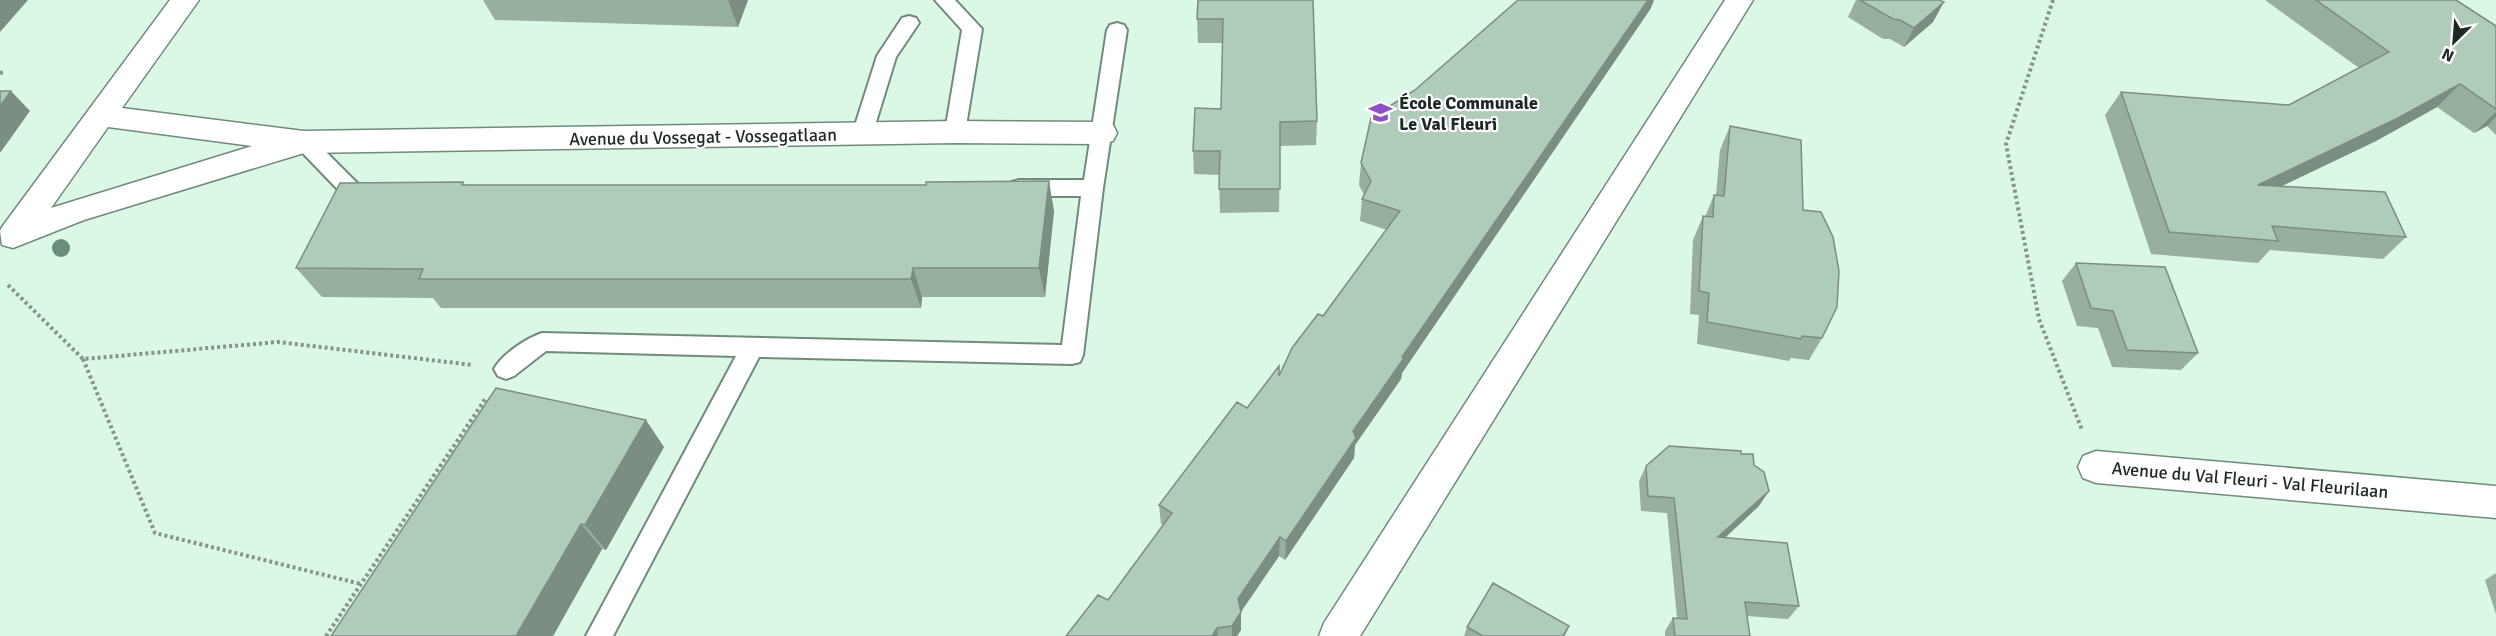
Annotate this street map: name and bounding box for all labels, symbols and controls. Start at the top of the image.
north arrow [2424,12,2484,72]
text: N [2439,43,2457,66]
place label: École Communale Le Val Fleuri [1399,92,1538,135]
school or university icon: École Communale Le Val Fleuri [1368,100,1394,126]
street label: Avenue du Vossegat - Vossegatlaan [569,124,837,150]
street label: Avenue du Val Fleuri - Val Fleurilaan [2111,457,2389,503]

